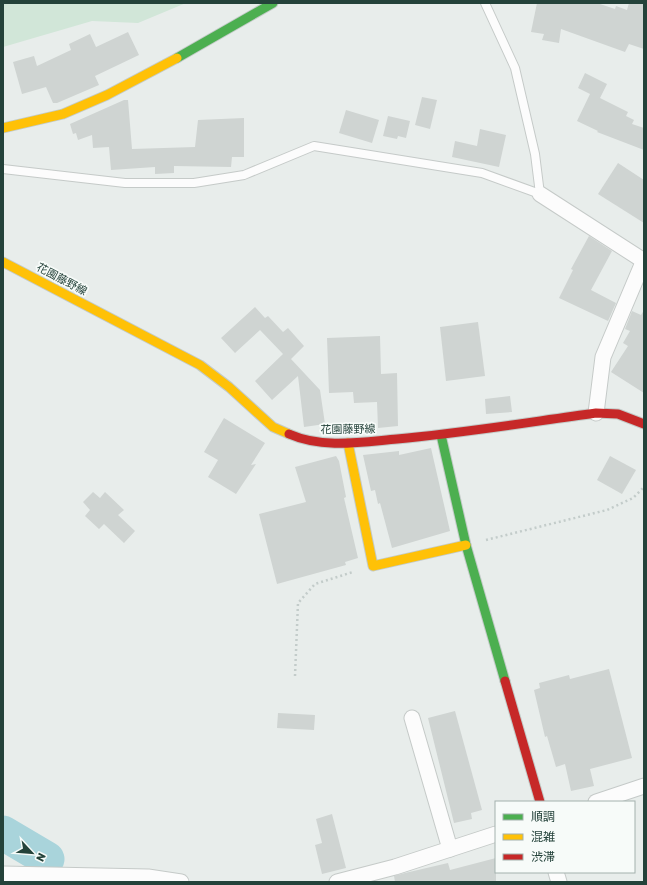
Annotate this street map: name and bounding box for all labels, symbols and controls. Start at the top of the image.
street label: 花園藤野線 [34,261,89,298]
street label: 花園藤野線 [320,423,376,436]
legend [495,801,635,873]
text: 順調 [531,810,555,824]
text: 混雑 [531,830,555,844]
north arrow [12,833,52,873]
text: 渋滞 [531,850,555,864]
text: N [33,851,48,864]

